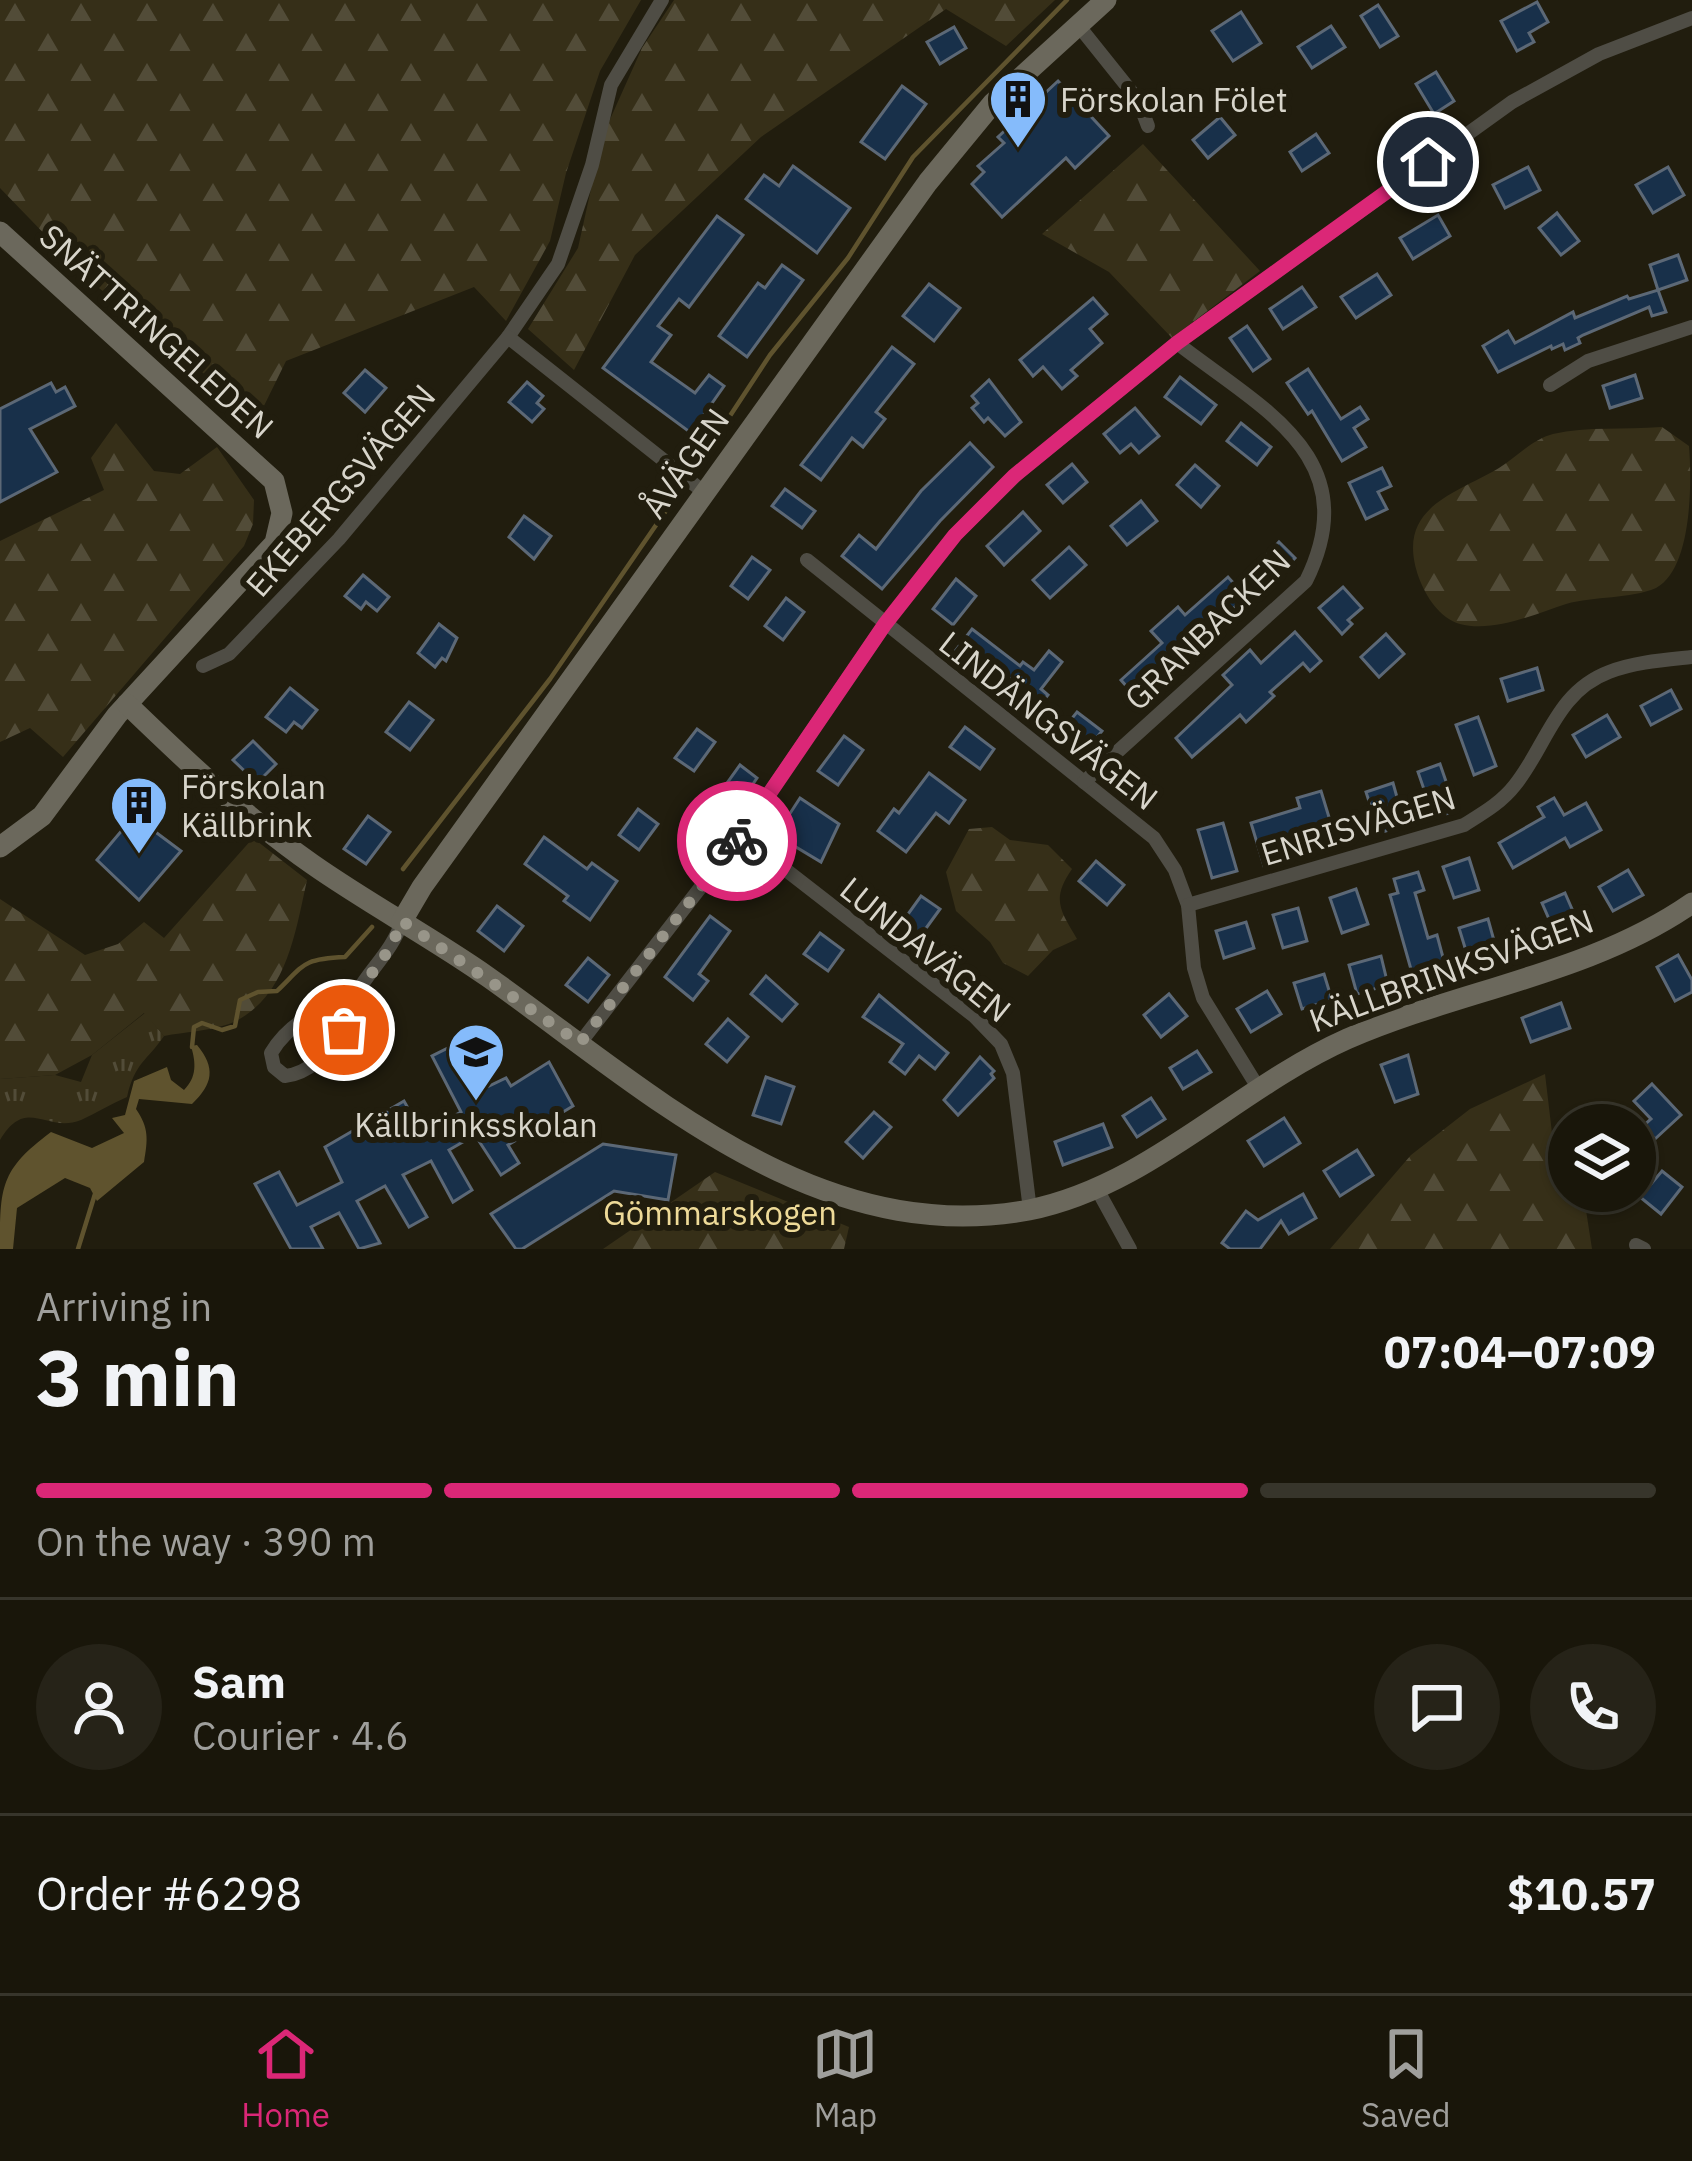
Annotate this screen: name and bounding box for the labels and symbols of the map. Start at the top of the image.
building icon: Förskolan Fölet [987,68,1049,150]
place label: Förskolan Fölet [1060,78,1288,121]
pin [1377,111,1479,213]
street label: SNÄTTRINGELEDEN [31,215,283,447]
street label: EKEBERGSVÄGEN [236,375,444,605]
street label: ÅVÄGEN [632,400,738,526]
street label: GRANBACKEN [1115,539,1299,719]
street label: LINDÄNGSVÄGEN [931,621,1167,819]
place label: Förskolan Källbrink [181,765,326,846]
building icon: Förskolan Källbrink [108,774,170,856]
street label: ENRISVÄGEN [1256,775,1460,875]
courier [677,781,797,901]
street label: LUNDAVÄGEN [832,867,1020,1031]
street label: KÄLLBRINKSVÄGEN [1303,899,1599,1041]
pin [293,979,395,1081]
school or university icon: Källbrinksskolan [445,1021,507,1103]
place label: Källbrinksskolan [354,1103,598,1146]
park label: Gömmarskogen [603,1191,837,1234]

